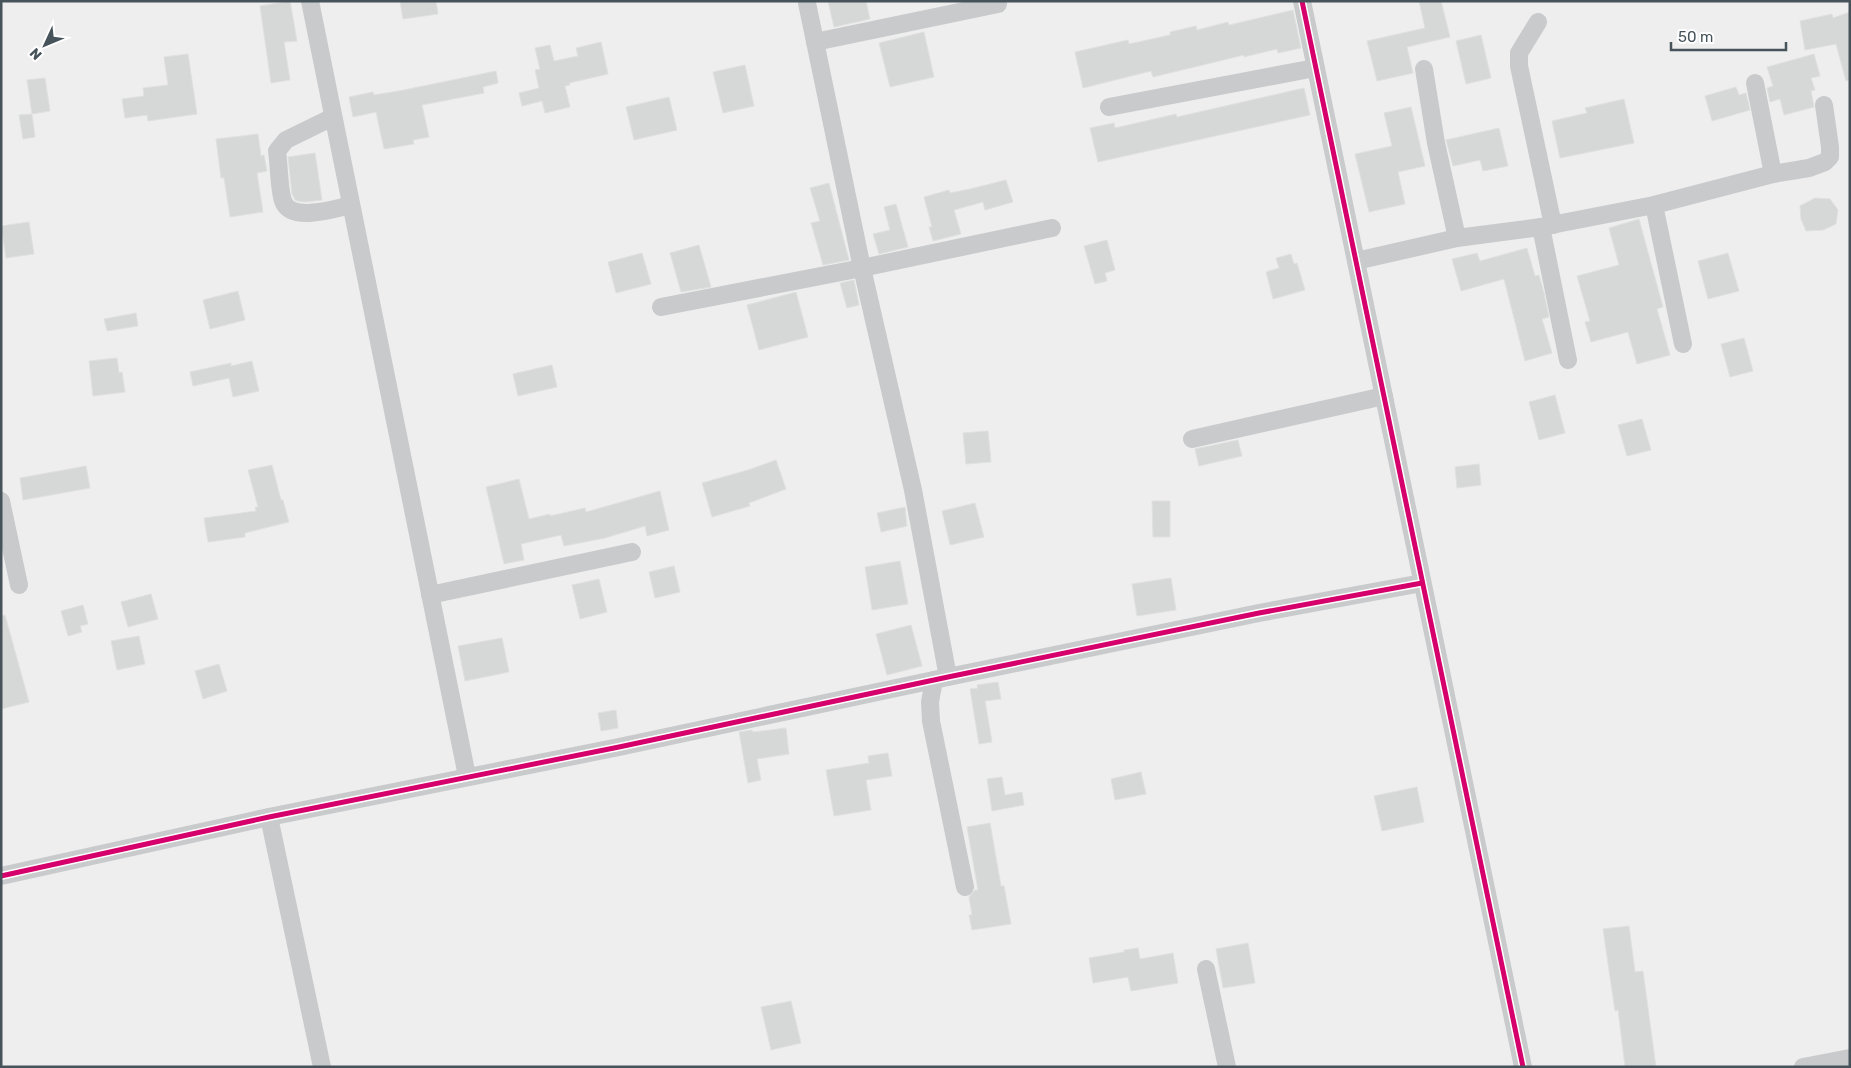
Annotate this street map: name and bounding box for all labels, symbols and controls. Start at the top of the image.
north arrow [20,20,70,70]
scale bar [1671,20,1786,52]
text: 50 m [1678,28,1713,46]
text: N [26,44,46,63]

